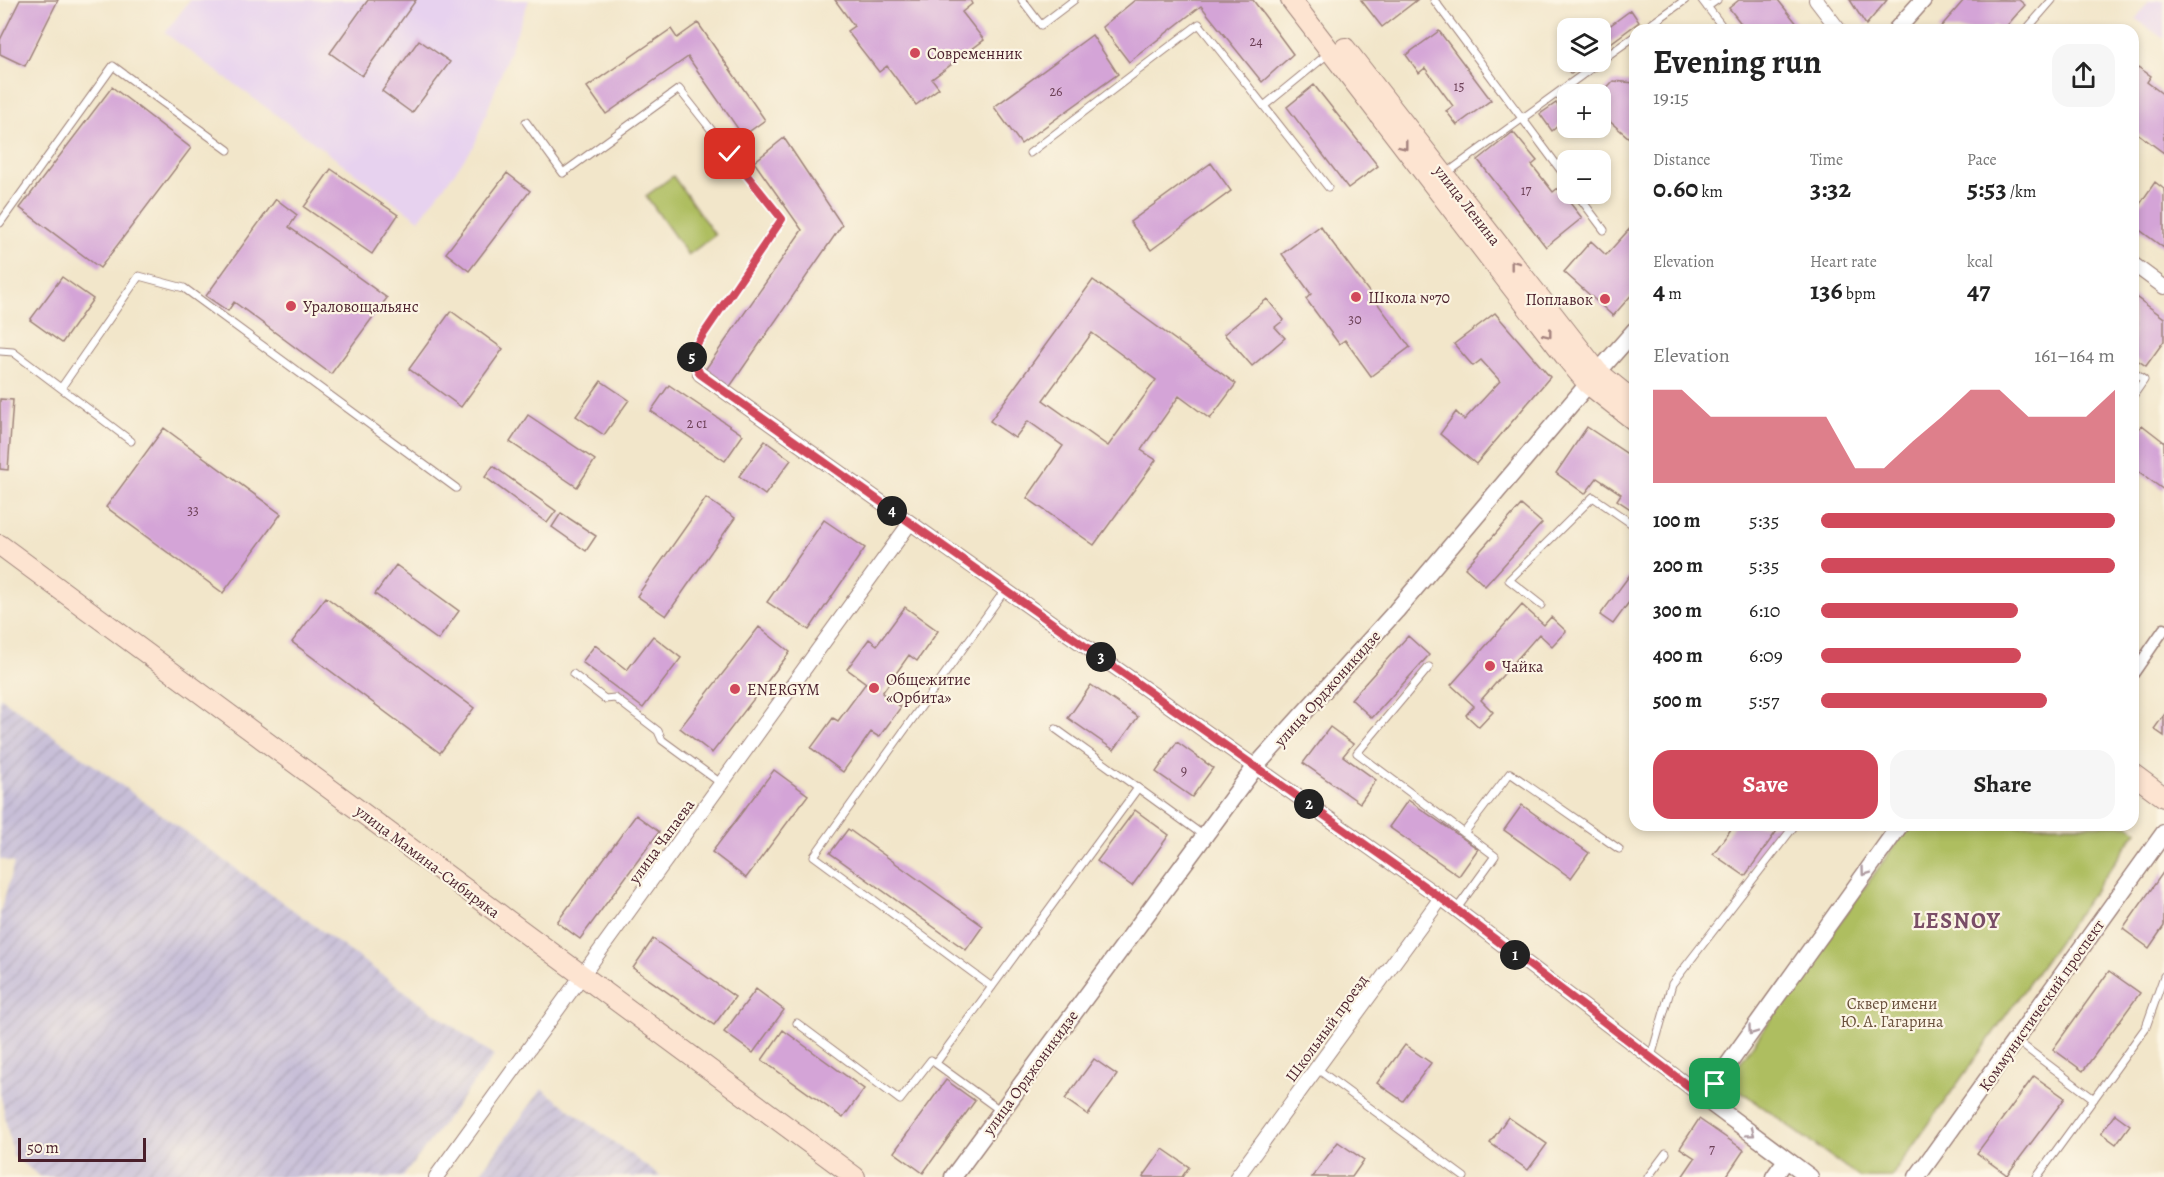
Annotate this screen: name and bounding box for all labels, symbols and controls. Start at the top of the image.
map controls [1557,18,1611,204]
button: layers [1557,18,1611,72]
house number: 24 [1250,32,1263,51]
text: Evening run [1653,39,1822,84]
place label: Современник [927,43,1022,65]
button: share [2052,44,2115,107]
marker: Современник [908,46,922,60]
house number: 15 [1454,77,1464,96]
house number: 26 [1049,82,1063,101]
button: + [1557,84,1611,138]
text: 19:15 [1653,84,1689,111]
pin [704,128,755,179]
icon: check [713,137,746,170]
one-way arrow [1396,139,1407,150]
text: Distance [1653,149,1710,171]
text: Time [1810,149,1843,171]
text: Pace [1967,149,1997,171]
button: − [1557,150,1611,204]
street label: улица Ленина [1428,160,1506,251]
text: 0.60 [1653,171,1698,206]
text: 3:32 [1810,171,1851,206]
text: 5:53 [1967,171,2007,206]
house number: 17 [1521,181,1531,200]
text: km [1698,181,1723,203]
text: /km [2007,181,2036,203]
text: Elevation [1653,251,1714,273]
text: Heart rate [1810,251,1877,273]
text: kcal [1967,251,1993,273]
one-way arrow [1511,260,1522,271]
text: 4 [1653,273,1665,308]
text: 136 [1810,273,1843,308]
text: 47 [1967,273,1990,308]
text: m [1665,283,1682,305]
text: bpm [1843,283,1876,305]
place label: Школа №70 [1368,287,1450,309]
place label: Поплавок [1525,289,1593,311]
marker: Школа №70 [1349,290,1363,304]
marker: Поплавок [1598,292,1612,306]
place label: Ураловощальянс [303,296,419,318]
marker: Ураловощальянс [284,299,298,313]
house number: 30 [1348,310,1362,329]
one-way arrow [1541,327,1552,338]
pin: 5 [677,342,707,372]
text: Elevation [1653,342,1730,369]
text: 161–164 m [2034,342,2115,369]
text: 5 [689,346,695,368]
house number: 2 с1 [687,414,707,433]
pin: 4 [877,496,907,526]
text: 4 [888,500,896,522]
house number: 33 [187,501,199,520]
text: 100 m [1653,507,1701,534]
text: 5:35 [1749,507,1779,534]
text: 200 m [1653,552,1703,579]
text: 5:35 [1749,552,1779,579]
text: 300 m [1653,597,1702,624]
text: 6:10 [1749,597,1781,624]
street label: улица Орджоникидзе [1269,626,1386,752]
pin: 3 [1086,642,1116,672]
text: 400 m [1653,642,1703,669]
text: 6:09 [1749,642,1783,669]
text: 3 [1098,646,1104,668]
place label: Чайка [1502,656,1544,678]
marker: Чайка [1483,659,1497,673]
place label: Общежитие «Орбита» [886,669,971,709]
place label: ENERGYM [747,679,820,701]
marker: Общежитие «Орбита» [867,681,881,695]
marker: ENERGYM [728,682,742,696]
text: 500 m [1653,687,1702,714]
text: 5:57 [1749,687,1779,714]
button: Save [1653,750,1878,819]
button: Share [1890,750,2115,819]
house number: 9 [1181,761,1187,780]
pin: 2 [1294,789,1324,819]
text: 2 [1305,793,1313,815]
street label: улица Чапаева [623,794,700,889]
street label: улица Мамина-Сибиряка [350,800,505,924]
one-way arrow [1861,866,1872,877]
district label: LESNOY [1913,906,2001,936]
street label: Коммунистический проспект [1974,915,2110,1096]
pin: 1 [1500,940,1530,970]
text: 1 [1512,944,1518,966]
street label: Школьный проезд [1280,970,1373,1087]
park label: Сквер имени Ю. А. Гагарина [1841,993,1944,1033]
street label: улица Орджоникидзе [977,1006,1084,1140]
one-way arrow [1748,1024,1759,1035]
pin [1689,1058,1740,1109]
icon: arrive [1698,1067,1731,1100]
one-way arrow [1744,1126,1755,1137]
scale bar [18,1135,146,1162]
text: 50 m [27,1137,59,1159]
house number: 7 [1709,1140,1715,1159]

